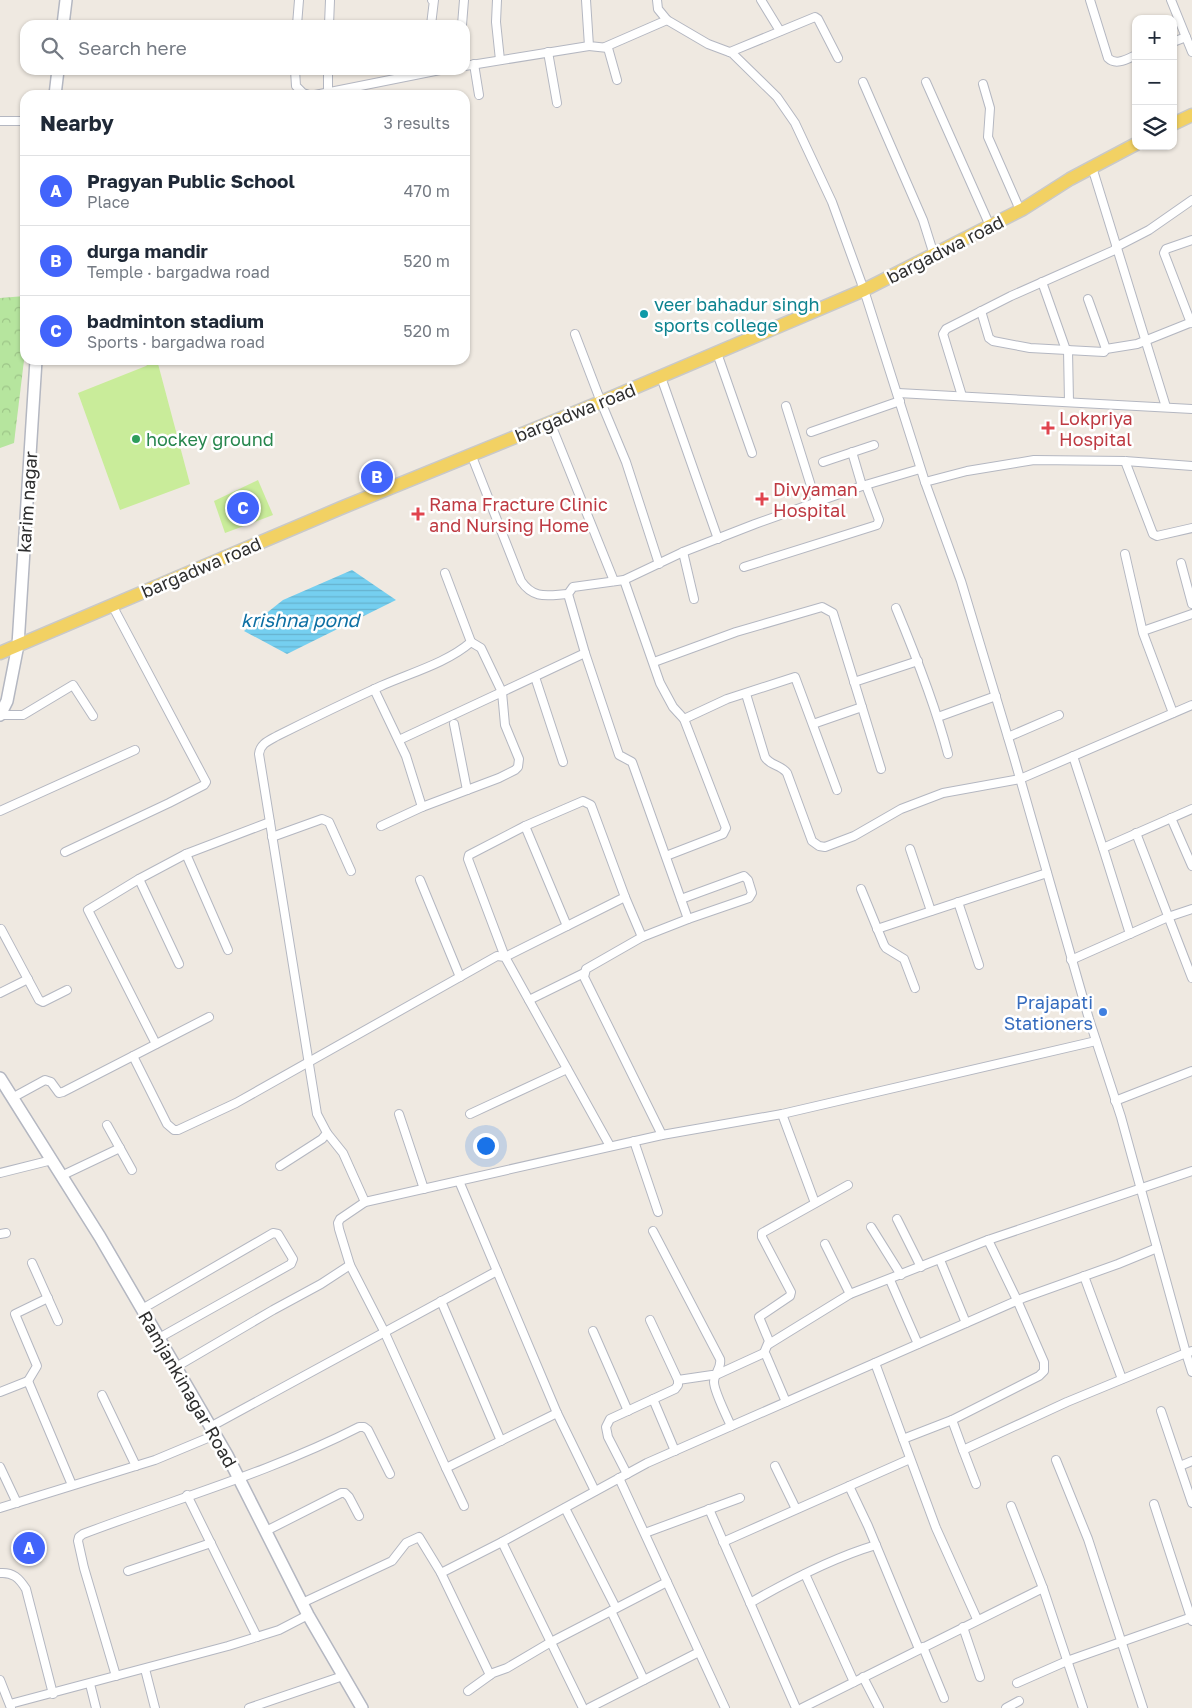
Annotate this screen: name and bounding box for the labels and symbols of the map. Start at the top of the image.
street label: bargadwa road [883,210,1007,288]
place label: veer bahadur singh sports college [654,293,820,336]
marker: veer bahadur singh sports college [638,308,650,320]
street label: bargadwa road [511,378,639,446]
place label: Lokpriya Hospital [1059,407,1133,450]
marker: Lokpriya Hospital [1041,421,1055,435]
place label: hockey ground [146,428,274,450]
marker: hockey ground [130,433,142,445]
street label: karim nagar [12,450,42,554]
pin: B [361,458,393,496]
place label: Divyaman Hospital [773,478,858,521]
pin: C [227,489,259,527]
marker: Divyaman Hospital [755,492,769,506]
place label: Rama Fracture Clinic and Nursing Home [429,493,608,536]
marker: Rama Fracture Clinic and Nursing Home [411,507,425,521]
street label: bargadwa road [138,532,264,602]
water label: krishna pond [241,608,362,631]
place label: Prajapati Stationers [1004,991,1093,1034]
marker: Prajapati Stationers [1097,1006,1109,1018]
your location [473,1133,499,1159]
street label: Ramjankinagar Road [134,1307,242,1471]
pin: A [13,1529,45,1567]

